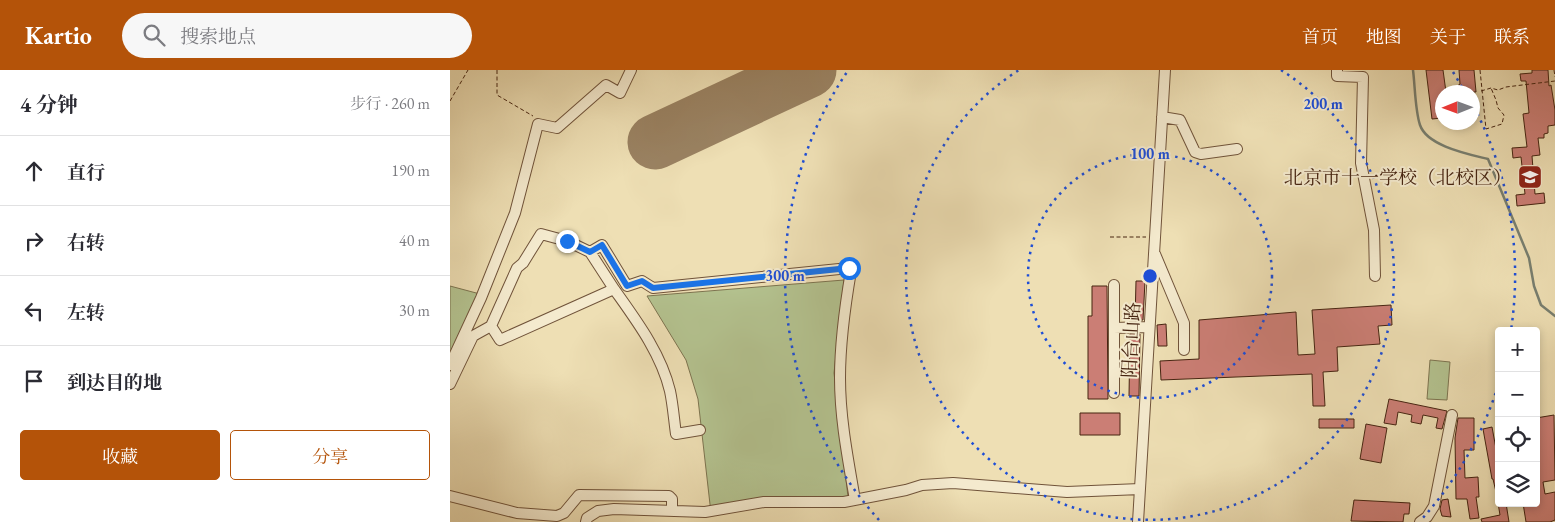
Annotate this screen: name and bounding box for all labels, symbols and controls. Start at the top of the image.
search box [122,13,472,58]
text: Kartio [25,20,92,51]
icon: search [140,21,168,49]
text: 搜索地点 [180,24,256,49]
text: 首页 [1302,25,1338,48]
text: 地图 [1366,25,1402,48]
text: 关于 [1430,25,1466,48]
text: 联系 [1494,25,1530,48]
north arrow [1435,85,1480,130]
text: 4 分钟 [20,91,78,118]
text: 步行 · 260 m [350,93,430,114]
text: 200 m [1303,94,1343,113]
text: 100 m [1130,144,1170,163]
icon: ahead [20,157,48,185]
text: 直行 [67,160,105,185]
text: 190 m [391,160,430,181]
school or university icon: 北京市十一学校（北校区） [1517,164,1543,190]
place label: 北京市十一学校（北校区） [1284,165,1512,190]
icon: right [20,227,48,255]
text: 右转 [67,230,105,255]
text: 40 m [399,230,430,251]
route end [556,230,579,253]
route start [838,257,861,280]
text: 300 m [765,266,805,285]
centre of rings [1141,267,1159,285]
icon: left [20,297,48,325]
text: 左转 [67,300,105,325]
text: 30 m [399,300,430,321]
street label: 阳台山路 [1117,301,1145,379]
map controls [1495,327,1540,507]
button: + [1495,327,1540,372]
icon: arrive [20,367,48,395]
text: 到达目的地 [67,370,162,395]
button: − [1495,372,1540,417]
button: locate [1495,417,1540,462]
button: 收藏 [20,430,220,480]
button: 分享 [230,430,430,480]
button: layers [1495,462,1540,507]

